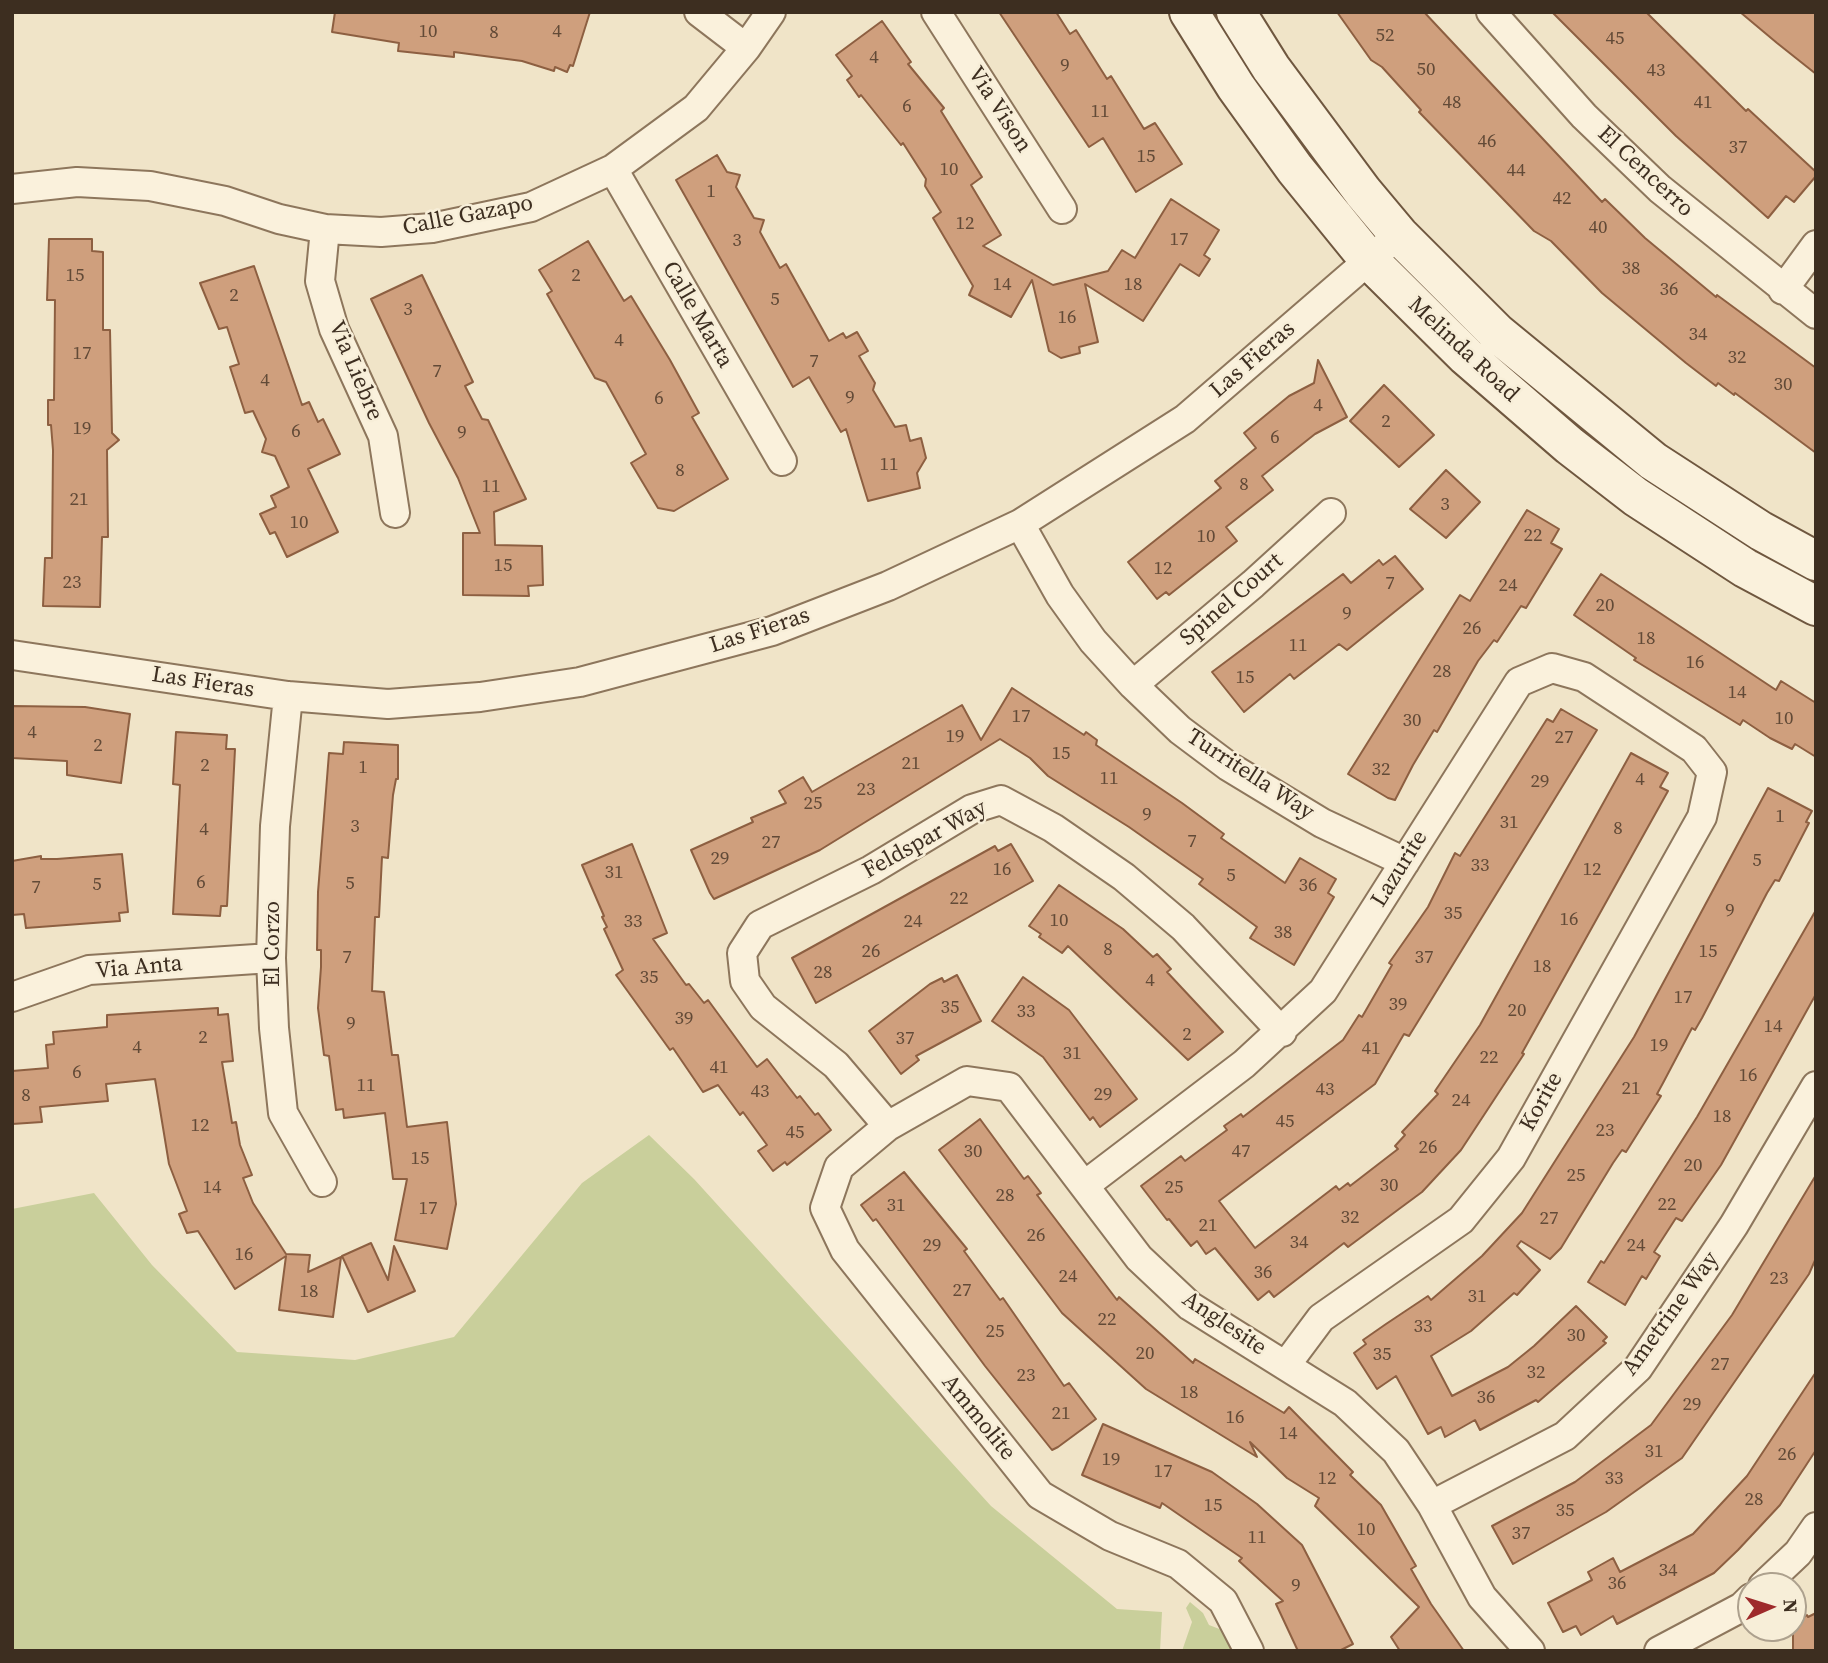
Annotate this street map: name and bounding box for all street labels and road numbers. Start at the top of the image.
street label: Via Vison [961,62,1037,158]
street label: El Cencerro [1591,121,1699,223]
street label: Calle Gazapo [400,190,536,242]
street label: Calle Marta [655,257,739,373]
street label: Melinda Road [1402,292,1524,408]
street label: Las Fieras [1205,316,1301,404]
street label: Via Liebre [322,317,388,425]
street label: Spinel Court [1175,548,1289,652]
street label: Las Fieras [706,602,814,660]
street label: Las Fieras [150,661,256,705]
street label: Turritella Way [1181,724,1319,826]
street label: Feldspar Way [858,795,992,885]
street label: Lazurite [1366,826,1434,912]
street label: El Corzo [259,901,287,987]
street label: Via Anta [94,950,184,986]
street label: Korite [1515,1068,1569,1136]
street label: Ametrine Way [1617,1247,1725,1381]
street label: Anglesite [1177,1286,1271,1362]
street label: Ammolite [935,1370,1021,1466]

